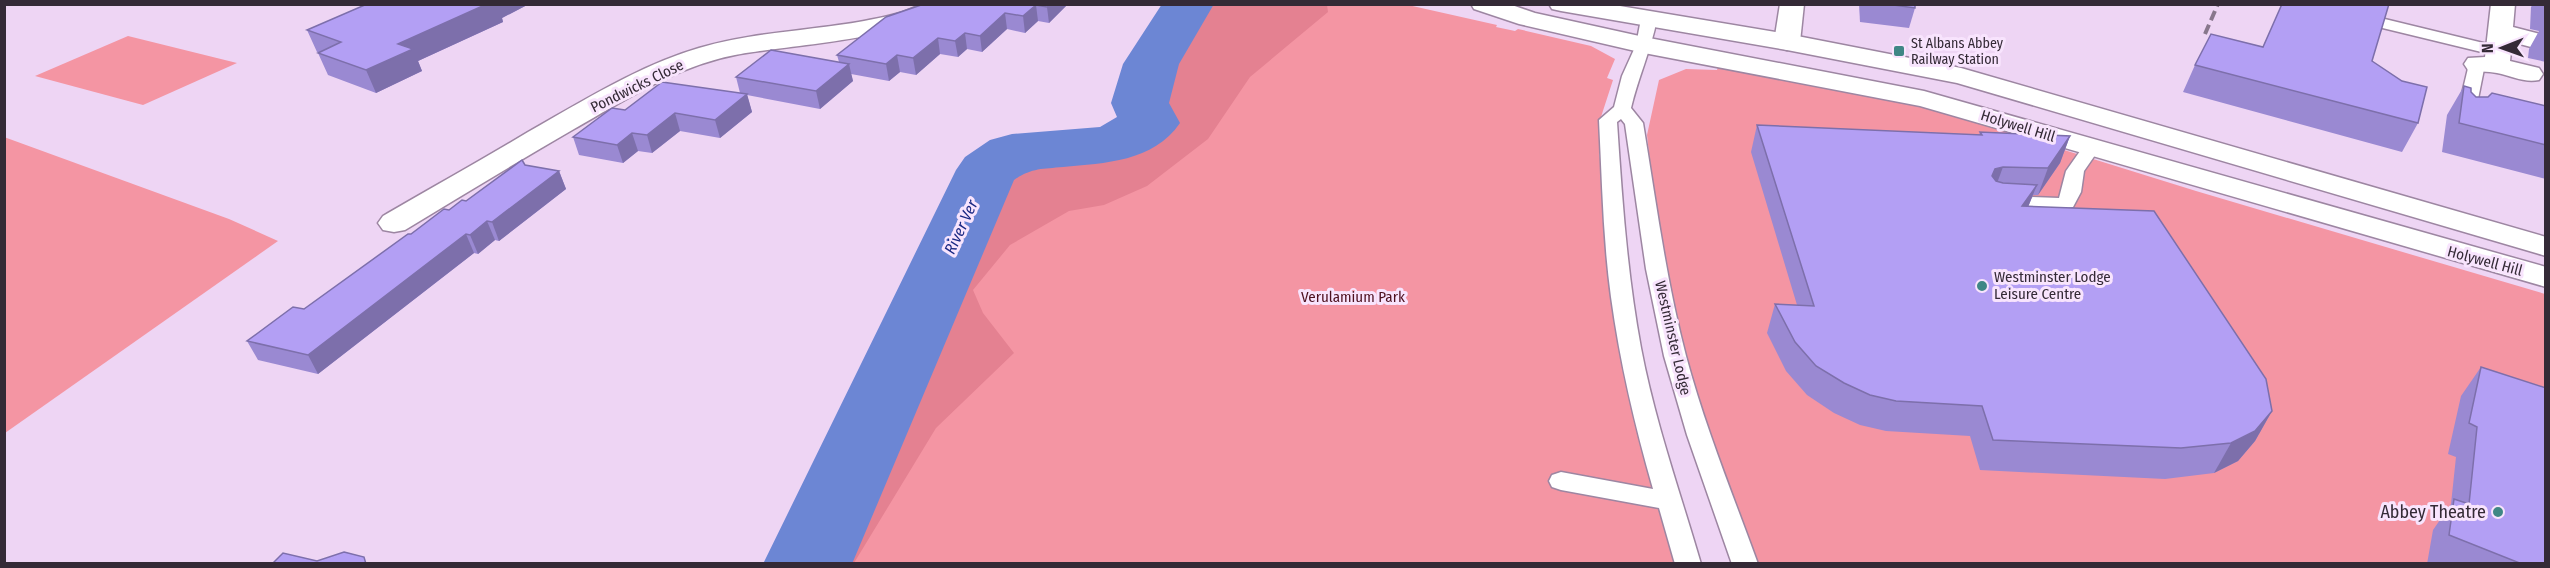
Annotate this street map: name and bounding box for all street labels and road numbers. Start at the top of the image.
street label: Pondwicks Close [588,56,686,116]
street label: Holywell Hill [1979,106,2057,146]
street label: Holywell Hill [2446,242,2525,280]
street label: Westminster Lodge [1651,279,1695,397]

